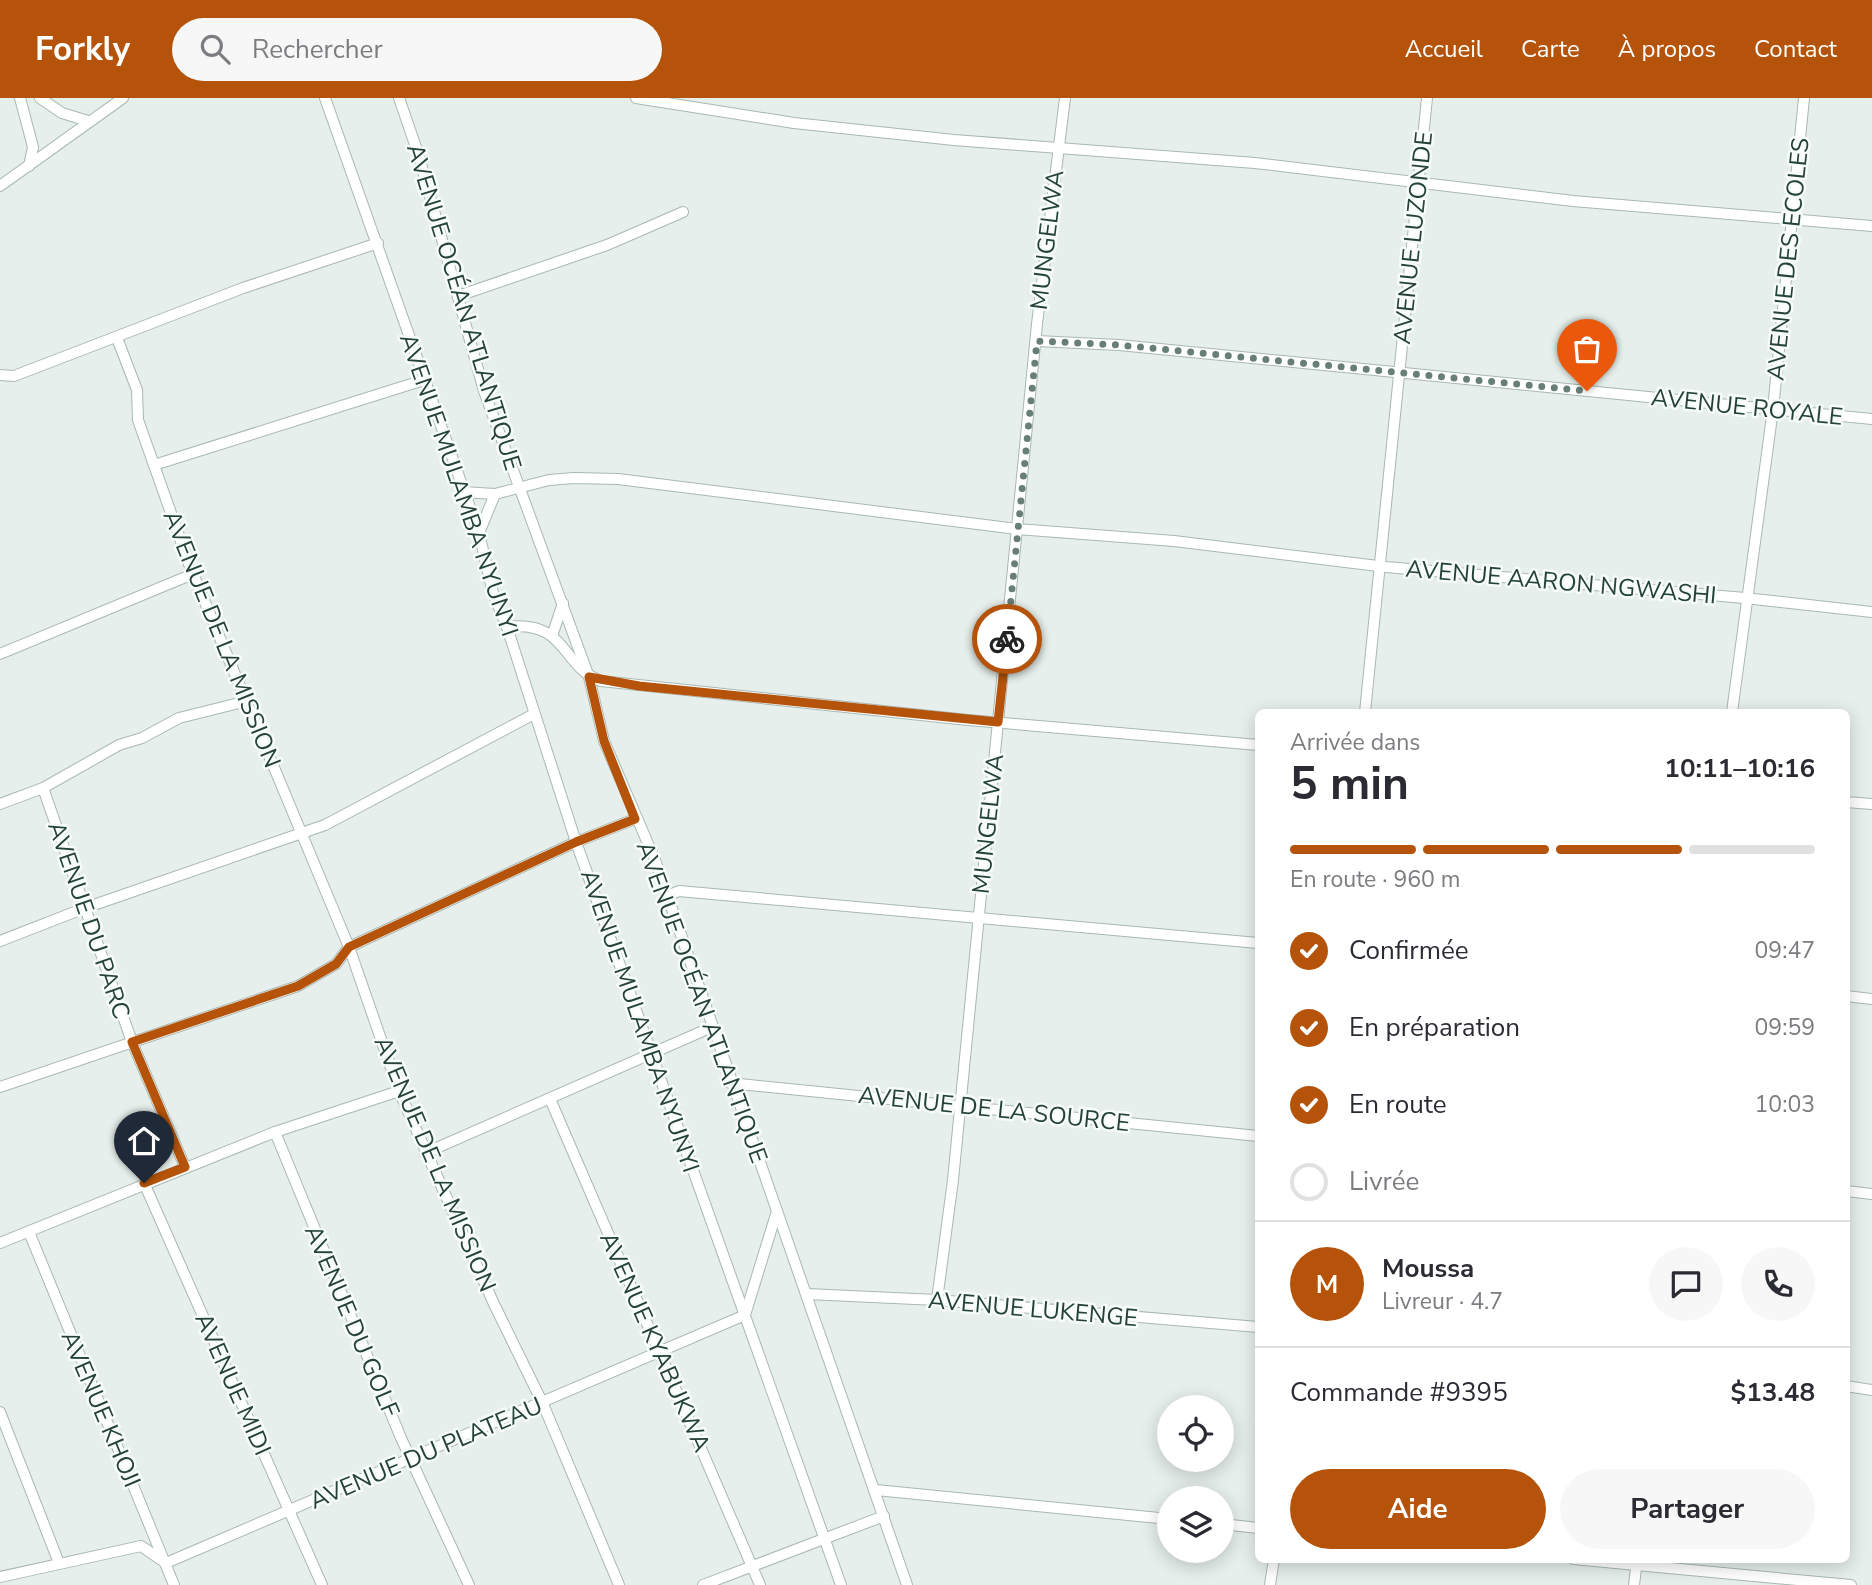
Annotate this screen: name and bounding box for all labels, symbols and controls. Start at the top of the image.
search box [172,18,662,81]
text: Forkly [35,27,130,72]
icon: search [196,30,234,68]
text: Rechercher [252,32,383,67]
text: Accueil [1405,33,1483,65]
text: Carte [1521,33,1580,65]
text: À propos [1618,33,1716,65]
text: Contact [1754,33,1837,65]
street label: AVENUE LUZONDE [1386,130,1440,346]
street label: AVENUE DES ECOLES [1759,136,1817,382]
street label: AVENUE OCÉAN ATLANTIQUE [399,140,529,474]
street label: MUNGELWA [1023,168,1072,312]
pin [1557,319,1617,391]
street label: AVENUE MULAMBA NYUNYI [392,329,526,641]
icon: bag [1568,330,1606,368]
street label: AVENUE ROYALE [1650,381,1844,433]
street label: AVENUE DE LA MISSION [156,506,288,772]
street label: AVENUE AARON NGWASHI [1404,552,1718,612]
courier [972,604,1042,674]
icon: bike [988,620,1026,658]
text: Arrivée dans [1290,727,1420,758]
text: 10:11–10:16 [1664,751,1815,786]
street label: MUNGELWA [965,752,1011,896]
text: 5 min [1290,752,1409,815]
street label: AVENUE DU PARC [40,817,138,1023]
street label: AVENUE OCÉAN ATLANTIQUE [629,837,775,1167]
text: En route · 960 m [1290,864,1460,895]
street label: AVENUE MULAMBA NYUNYI [573,865,707,1177]
icon: check [1290,932,1328,970]
text: Confirmée [1349,933,1469,968]
text: 09:47 [1755,935,1815,966]
icon: check [1290,1009,1328,1047]
text: En préparation [1349,1010,1520,1045]
text: 09:59 [1755,1012,1815,1043]
street label: AVENUE DE LA MISSION [367,1031,503,1297]
street label: AVENUE DE LA SOURCE [857,1079,1131,1139]
icon: check [1290,1086,1328,1124]
text: En route [1349,1087,1447,1122]
text: 10:03 [1755,1089,1815,1120]
pin [114,1111,174,1183]
icon: home [125,1122,163,1160]
text: Livrée [1349,1164,1419,1199]
street label: AVENUE DU GOLF [297,1220,407,1422]
street label: AVENUE KYABUKWA [592,1227,718,1457]
button: chat [1649,1247,1723,1321]
button: phone [1741,1247,1815,1321]
text: Moussa [1382,1251,1474,1286]
text: M [1316,1267,1338,1302]
street label: AVENUE LUKENGE [927,1284,1139,1334]
text: Livreur · 4.7 [1382,1286,1503,1317]
street label: AVENUE MIDI [187,1308,279,1460]
street label: AVENUE KHOJI [54,1326,148,1492]
text: Commande #9395 [1290,1375,1508,1410]
text: $13.48 [1731,1375,1815,1410]
street label: AVENUE DU PLATEAU [305,1389,547,1517]
map controls [1157,1395,1234,1563]
button: locate [1157,1395,1234,1472]
button: Aide [1290,1469,1546,1549]
button: Partager [1560,1469,1815,1549]
button: layers [1157,1486,1234,1563]

